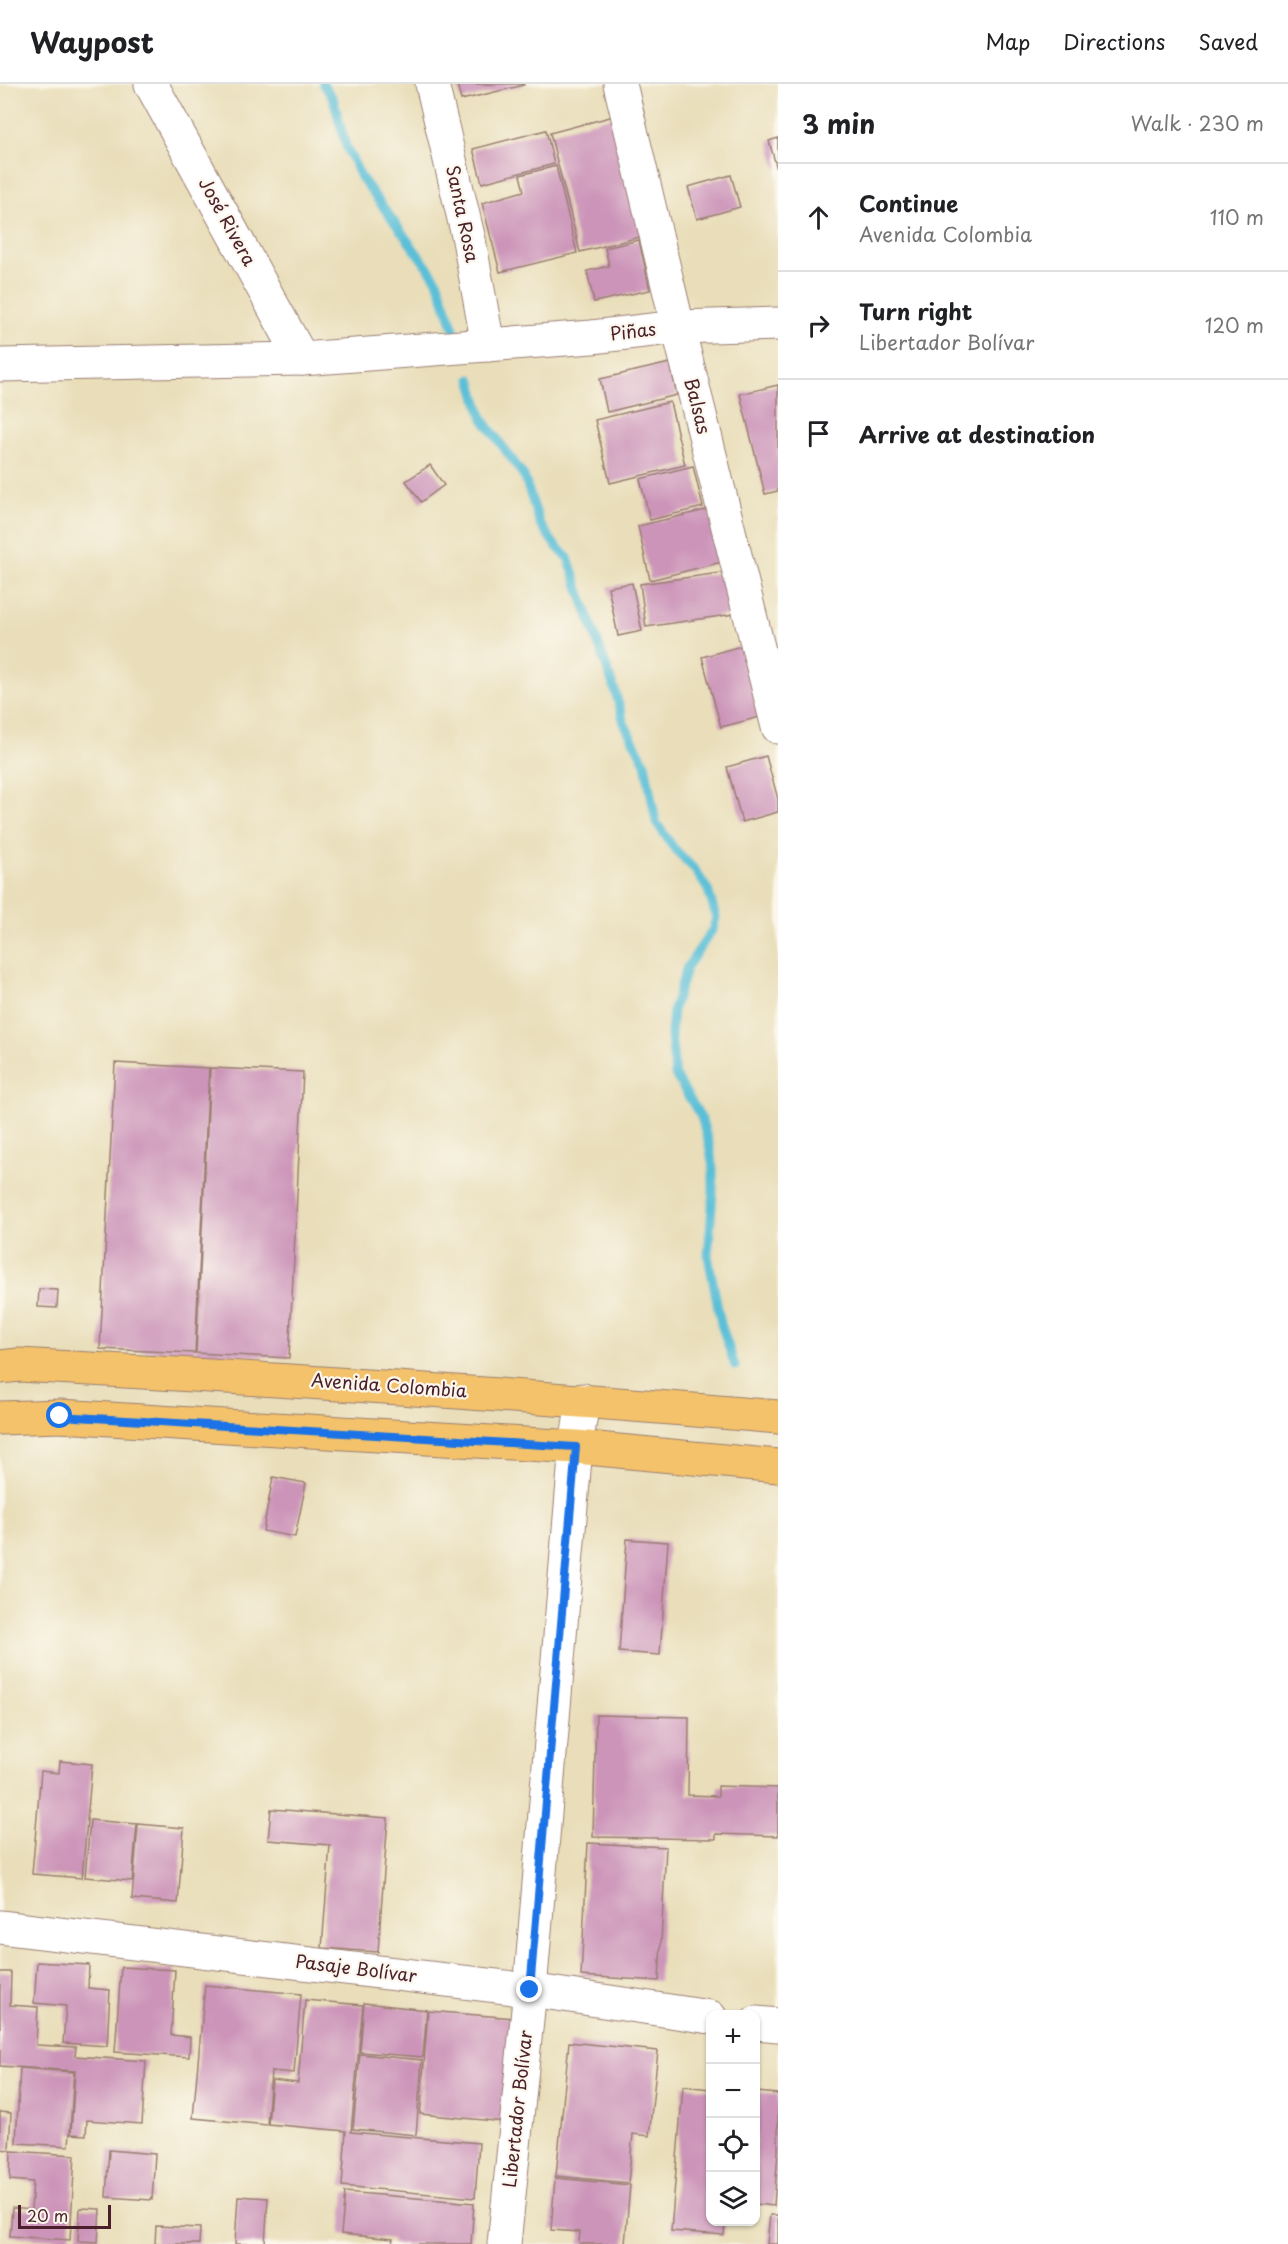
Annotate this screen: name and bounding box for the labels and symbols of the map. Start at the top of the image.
street label: Santa Rosa [440,163,487,266]
street label: José Rivera [193,172,264,271]
street label: Piñas [608,314,657,347]
street label: Balsas [678,375,718,436]
street label: Avenida Colombia [310,1366,468,1403]
route start [46,1402,72,1428]
street label: Pasaje Bolívar [294,1947,419,1988]
route end [516,1976,542,2002]
street label: Libertador Bolívar [495,2028,538,2189]
scale bar [18,2202,111,2230]

